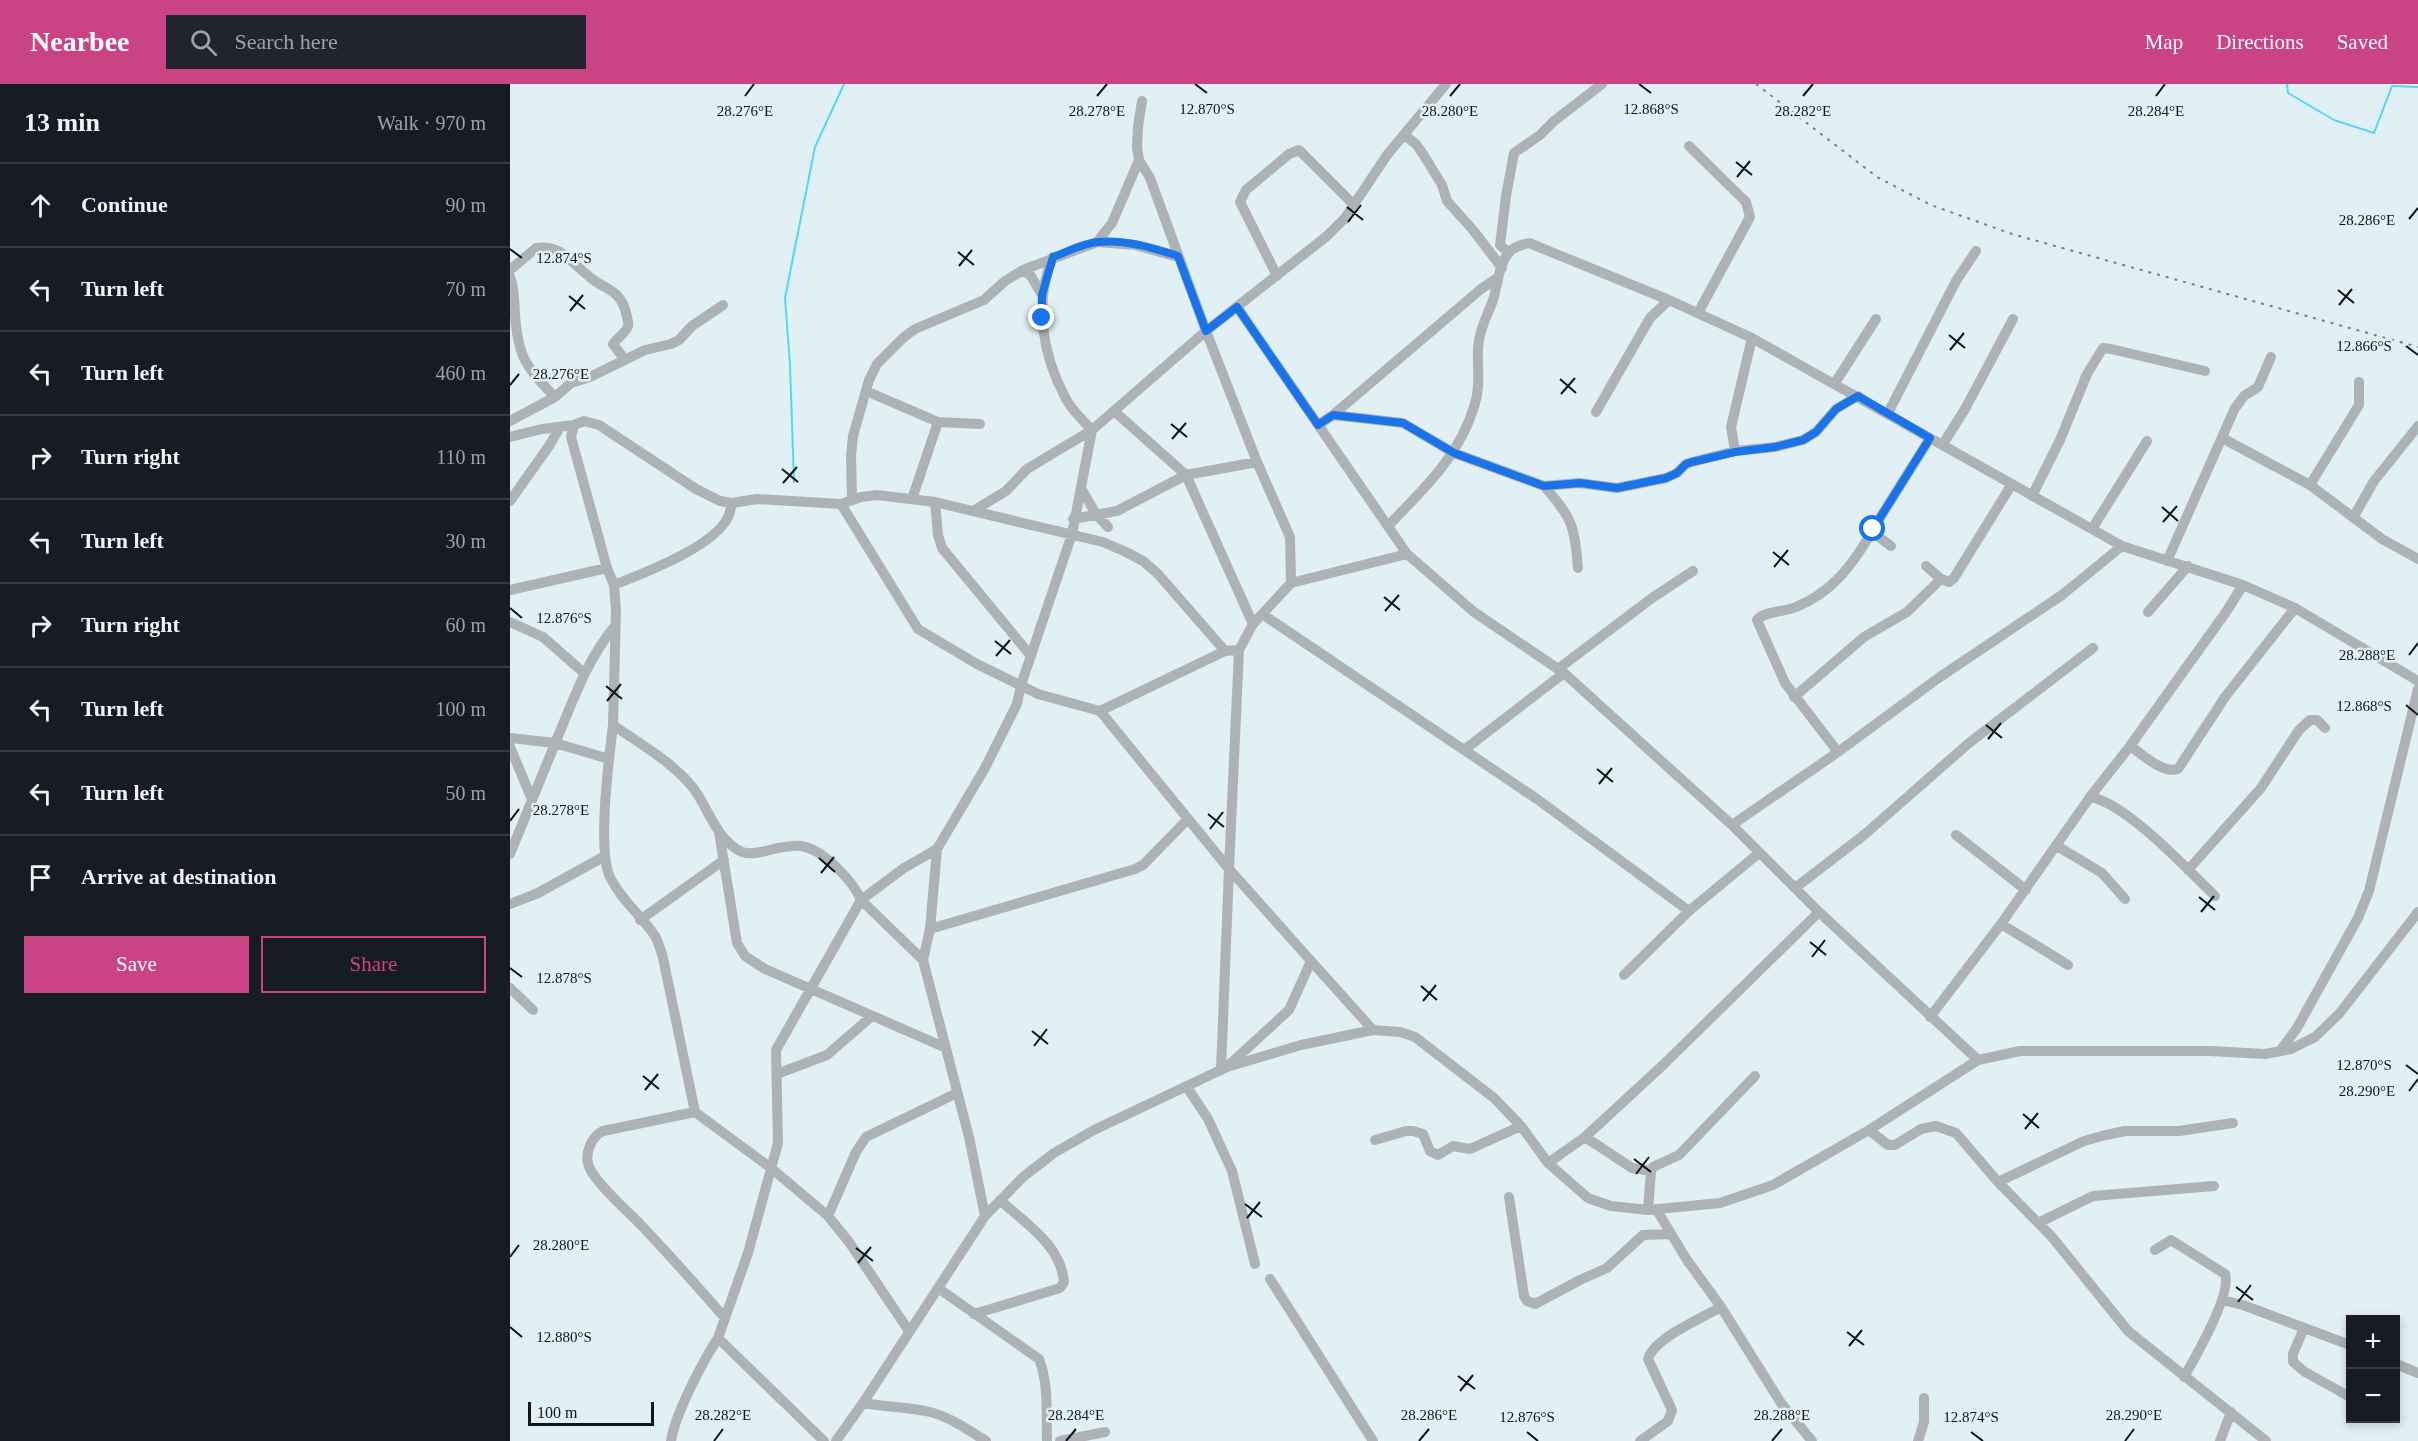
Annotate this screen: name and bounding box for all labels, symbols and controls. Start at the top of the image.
search box [166,15,586,69]
text: Nearbee [30,26,130,57]
icon: search [187,26,220,59]
text: Search here [235,29,338,54]
text: Map [2145,30,2183,54]
text: Directions [2216,30,2304,54]
text: Saved [2337,30,2388,54]
text: 12.870°S [1179,101,1235,117]
text: 12.868°S [1623,101,1679,117]
text: 28.276°E [717,103,773,119]
text: 28.278°E [1069,103,1125,119]
text: 28.280°E [1422,103,1478,119]
text: 28.282°E [1775,103,1831,119]
text: 28.284°E [2128,103,2184,119]
text: 13 min [24,108,100,137]
text: Walk · 970 m [377,112,486,134]
icon: ahead [24,189,57,222]
text: Continue [81,192,168,217]
text: 90 m [445,194,486,216]
text: 28.286°E [2339,212,2395,228]
text: 12.874°S [536,250,592,266]
icon: left [24,273,57,306]
text: Turn left [81,276,164,301]
text: 70 m [445,278,486,300]
route end [1028,304,1054,330]
text: 12.866°S [2336,338,2392,354]
icon: left [24,357,57,390]
text: Turn left [81,360,164,385]
text: 460 m [435,362,486,384]
text: 28.276°E [533,366,589,382]
icon: right [24,441,57,474]
text: Turn right [81,444,180,469]
text: 110 m [436,446,486,468]
route start [1859,515,1885,541]
icon: left [24,525,57,558]
text: Turn left [81,528,164,553]
text: 30 m [445,530,486,552]
icon: right [24,609,57,642]
text: 12.876°S [536,610,592,626]
text: Turn right [81,612,180,637]
text: 60 m [445,614,486,636]
text: 28.288°E [2339,647,2395,663]
icon: left [24,693,57,726]
text: Turn left [81,696,164,721]
text: 100 m [435,698,486,720]
text: 12.868°S [2336,698,2392,714]
icon: left [24,777,57,810]
text: Turn left [81,780,164,805]
text: 50 m [445,782,486,804]
text: 28.278°E [533,802,589,818]
icon: arrive [24,861,57,894]
text: Arrive at destination [81,864,277,889]
button: Save [24,936,249,993]
button: Share [261,936,486,993]
text: 12.878°S [536,970,592,986]
text: 12.870°S [2336,1057,2392,1073]
text: 28.290°E [2339,1083,2395,1099]
text: 28.280°E [533,1237,589,1253]
map controls [2346,1315,2400,1423]
button: + [2346,1315,2400,1369]
text: 12.880°S [536,1329,592,1345]
button: − [2346,1369,2400,1423]
scale bar [528,1399,654,1426]
text: 100 m [537,1404,577,1421]
text: 28.282°E [695,1407,751,1423]
text: 28.284°E [1048,1407,1104,1423]
text: 28.286°E [1401,1407,1457,1423]
text: 28.288°E [1754,1407,1810,1423]
text: 28.290°E [2106,1407,2162,1423]
text: 12.876°S [1499,1409,1555,1425]
text: 12.874°S [1943,1409,1999,1425]

